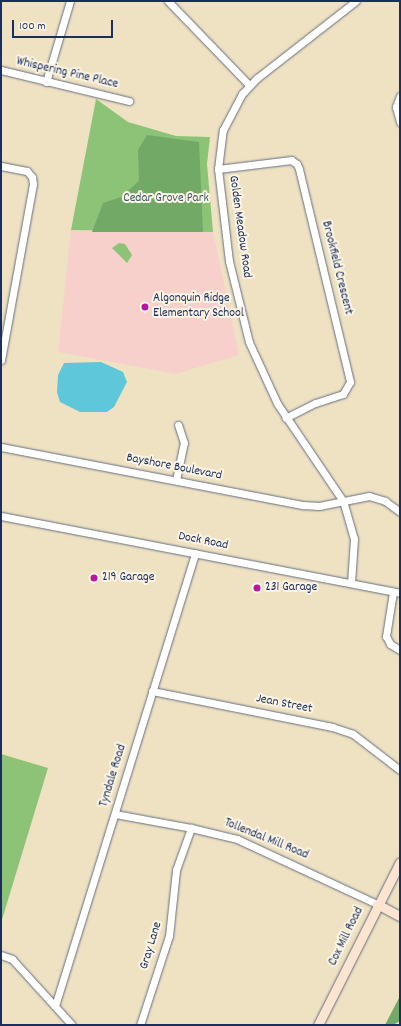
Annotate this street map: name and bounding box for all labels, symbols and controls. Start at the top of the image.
scale bar [14,12,115,38]
text: 100 m [19,18,46,35]
street label: Whispering Pine Place [15,55,119,93]
street label: Golden Meadow Road [224,175,254,279]
park label: Cedar Grove Park [123,191,209,207]
street label: Brookfield Crescent [317,220,355,316]
place label: Algonquin Ridge Elementary School [153,292,244,323]
marker: Algonquin Ridge Elementary School [140,302,150,312]
street label: Bayshore Boulevard [125,451,223,485]
street label: Dock Road [177,530,229,554]
place label: 219 Garage [102,570,154,586]
marker: 219 Garage [89,573,99,583]
place label: 231 Garage [265,580,317,596]
marker: 231 Garage [252,583,262,593]
street label: Jean Street [254,692,314,718]
street label: Tyndale Road [97,743,131,809]
street label: Tollendal Mill Road [222,816,310,864]
street label: Cox Mill Road [326,905,368,969]
street label: Gray Lane [137,920,167,972]

